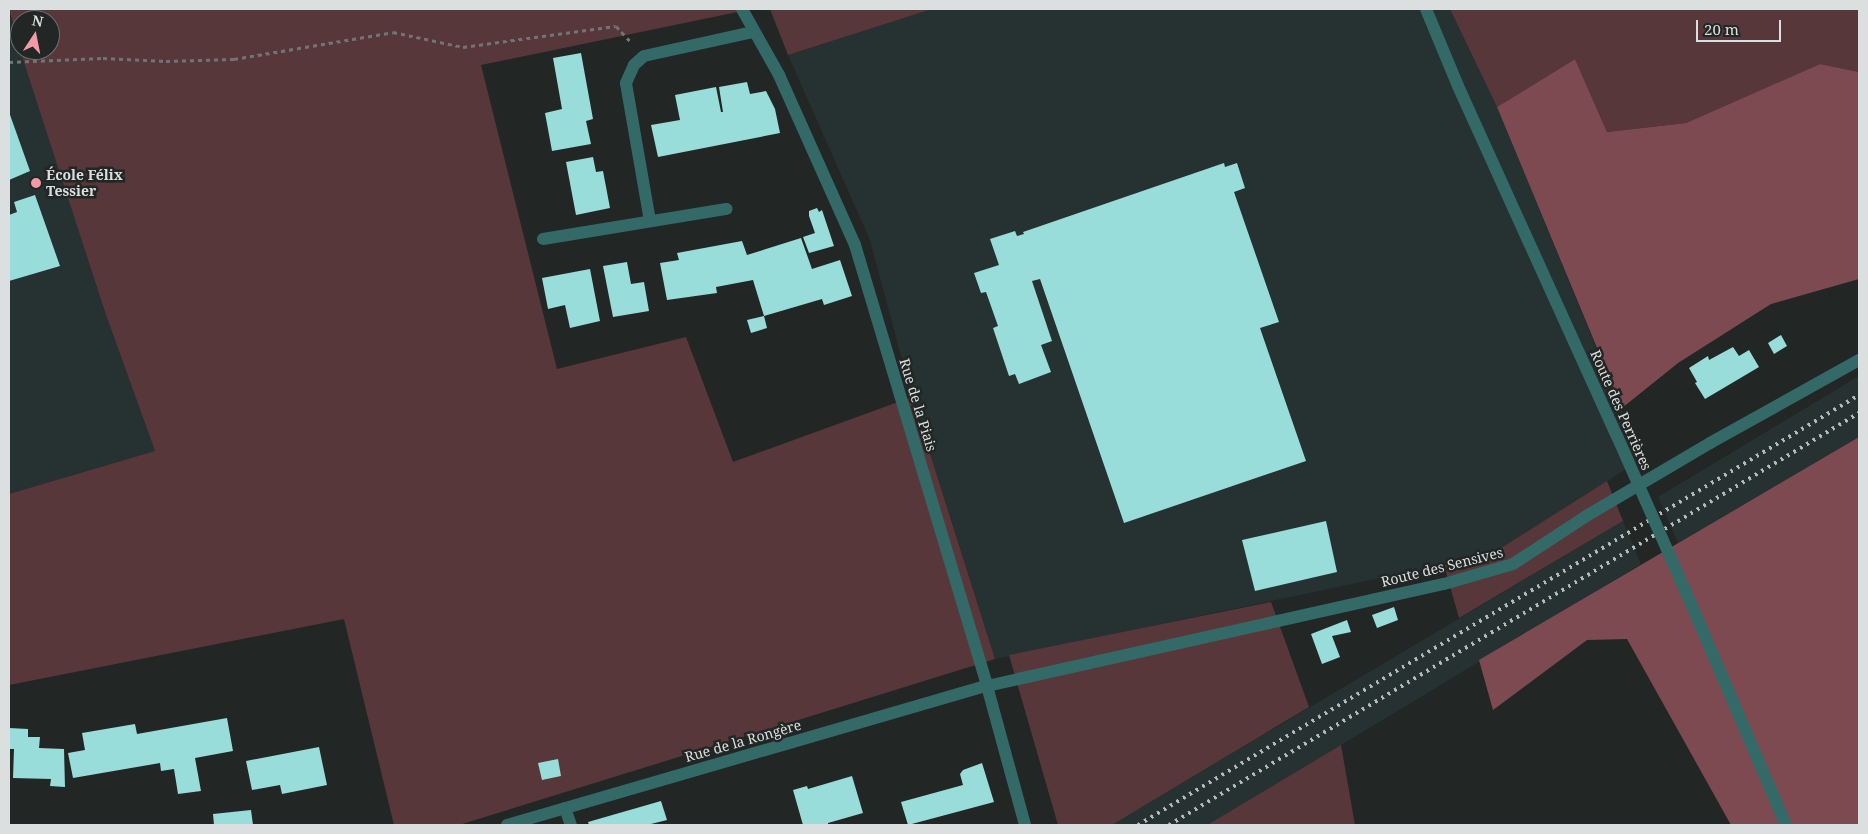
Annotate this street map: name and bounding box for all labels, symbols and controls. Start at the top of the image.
north arrow [10,10,60,60]
text: N [31,10,45,31]
scale bar [1698,10,1783,42]
text: 20 m [1704,19,1739,39]
place label: École Félix Tessier [46,167,123,200]
marker: École Félix Tessier [30,177,42,189]
street label: Route des Perrières [1587,347,1655,473]
street label: Rue de la Piais [896,356,940,454]
street label: Route des Sensives [1379,544,1505,590]
street label: Rue de la Rongère [683,716,803,766]

